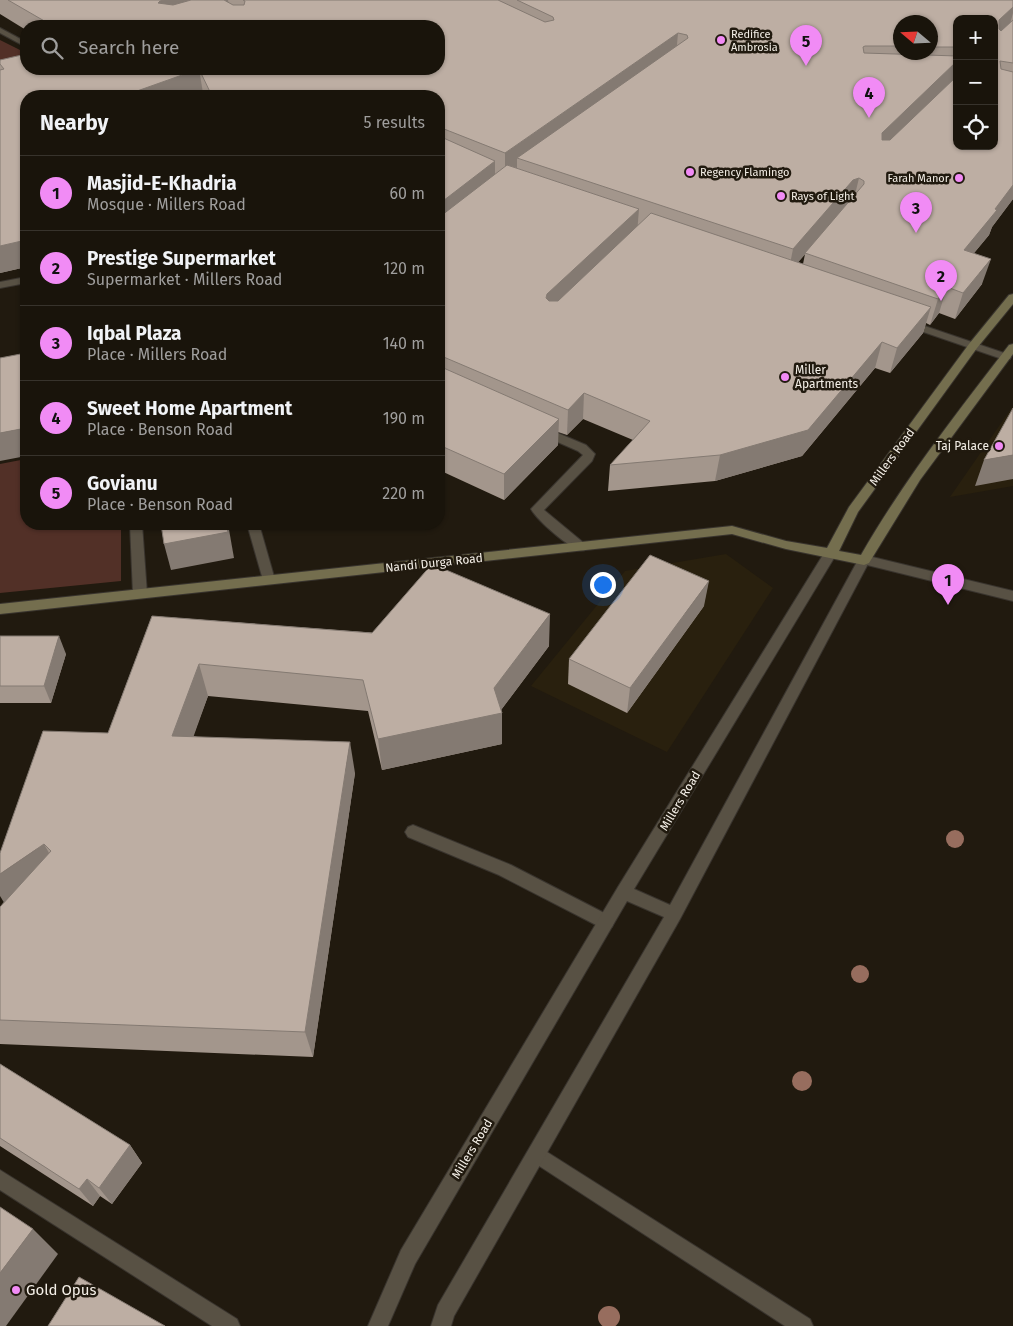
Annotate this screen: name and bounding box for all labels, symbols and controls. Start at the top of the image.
north arrow [893,15,938,60]
map controls [953,15,998,150]
button: + [953,15,998,60]
search box [20,20,445,75]
pin: 5 [790,25,822,66]
place label: Redifice Ambrosia [731,28,778,54]
icon: search [38,34,66,62]
marker: Redifice Ambrosia [715,34,727,46]
text: Search here [78,36,179,59]
button: − [953,60,998,105]
pin: 4 [853,77,885,118]
button: locate [953,105,998,150]
text: Nearby [40,110,108,136]
text: 5 results [364,113,425,132]
marker: Regency Flamingo [684,166,696,178]
place label: Regency Flamingo [700,166,789,179]
text: Masjid-E-Khadria [87,172,237,195]
place label: Farah Manor [887,172,950,185]
marker: Farah Manor [953,172,965,184]
text: 1 [52,184,60,203]
text: 60 m [390,184,425,203]
marker: Rays of Light [775,190,787,202]
place label: Rays of Light [791,190,855,203]
pin: 3 [900,192,932,233]
text: Mosque · Millers Road [87,195,246,214]
text: Prestige Supermarket [87,247,276,270]
text: 2 [52,259,60,278]
text: 120 m [383,259,425,278]
pin: 2 [925,260,957,301]
text: Supermarket · Millers Road [87,270,282,289]
text: Iqbal Plaza [87,322,182,345]
text: 3 [52,334,60,353]
text: 140 m [383,334,425,353]
text: Place · Millers Road [87,345,227,364]
place label: Miller Apartments [795,363,859,391]
marker: Miller Apartments [779,371,791,383]
text: Sweet Home Apartment [87,397,292,420]
text: 4 [51,409,61,428]
text: 190 m [383,409,425,428]
text: Place · Benson Road [87,420,233,439]
street label: Millers Road [867,426,917,488]
place label: Taj Palace [936,439,989,453]
marker: Taj Palace [993,440,1005,452]
text: Govianu [87,472,158,495]
text: 5 [52,484,60,503]
text: 220 m [382,484,425,503]
text: Place · Benson Road [87,495,233,514]
street label: Nandi Durga Road [385,551,483,575]
pin: 1 [932,564,964,605]
your location [590,572,616,598]
street label: Millers Road [657,769,703,833]
street label: Millers Road [449,1117,495,1181]
place label: Gold Opus [26,1281,97,1299]
marker: Gold Opus [10,1284,22,1296]

